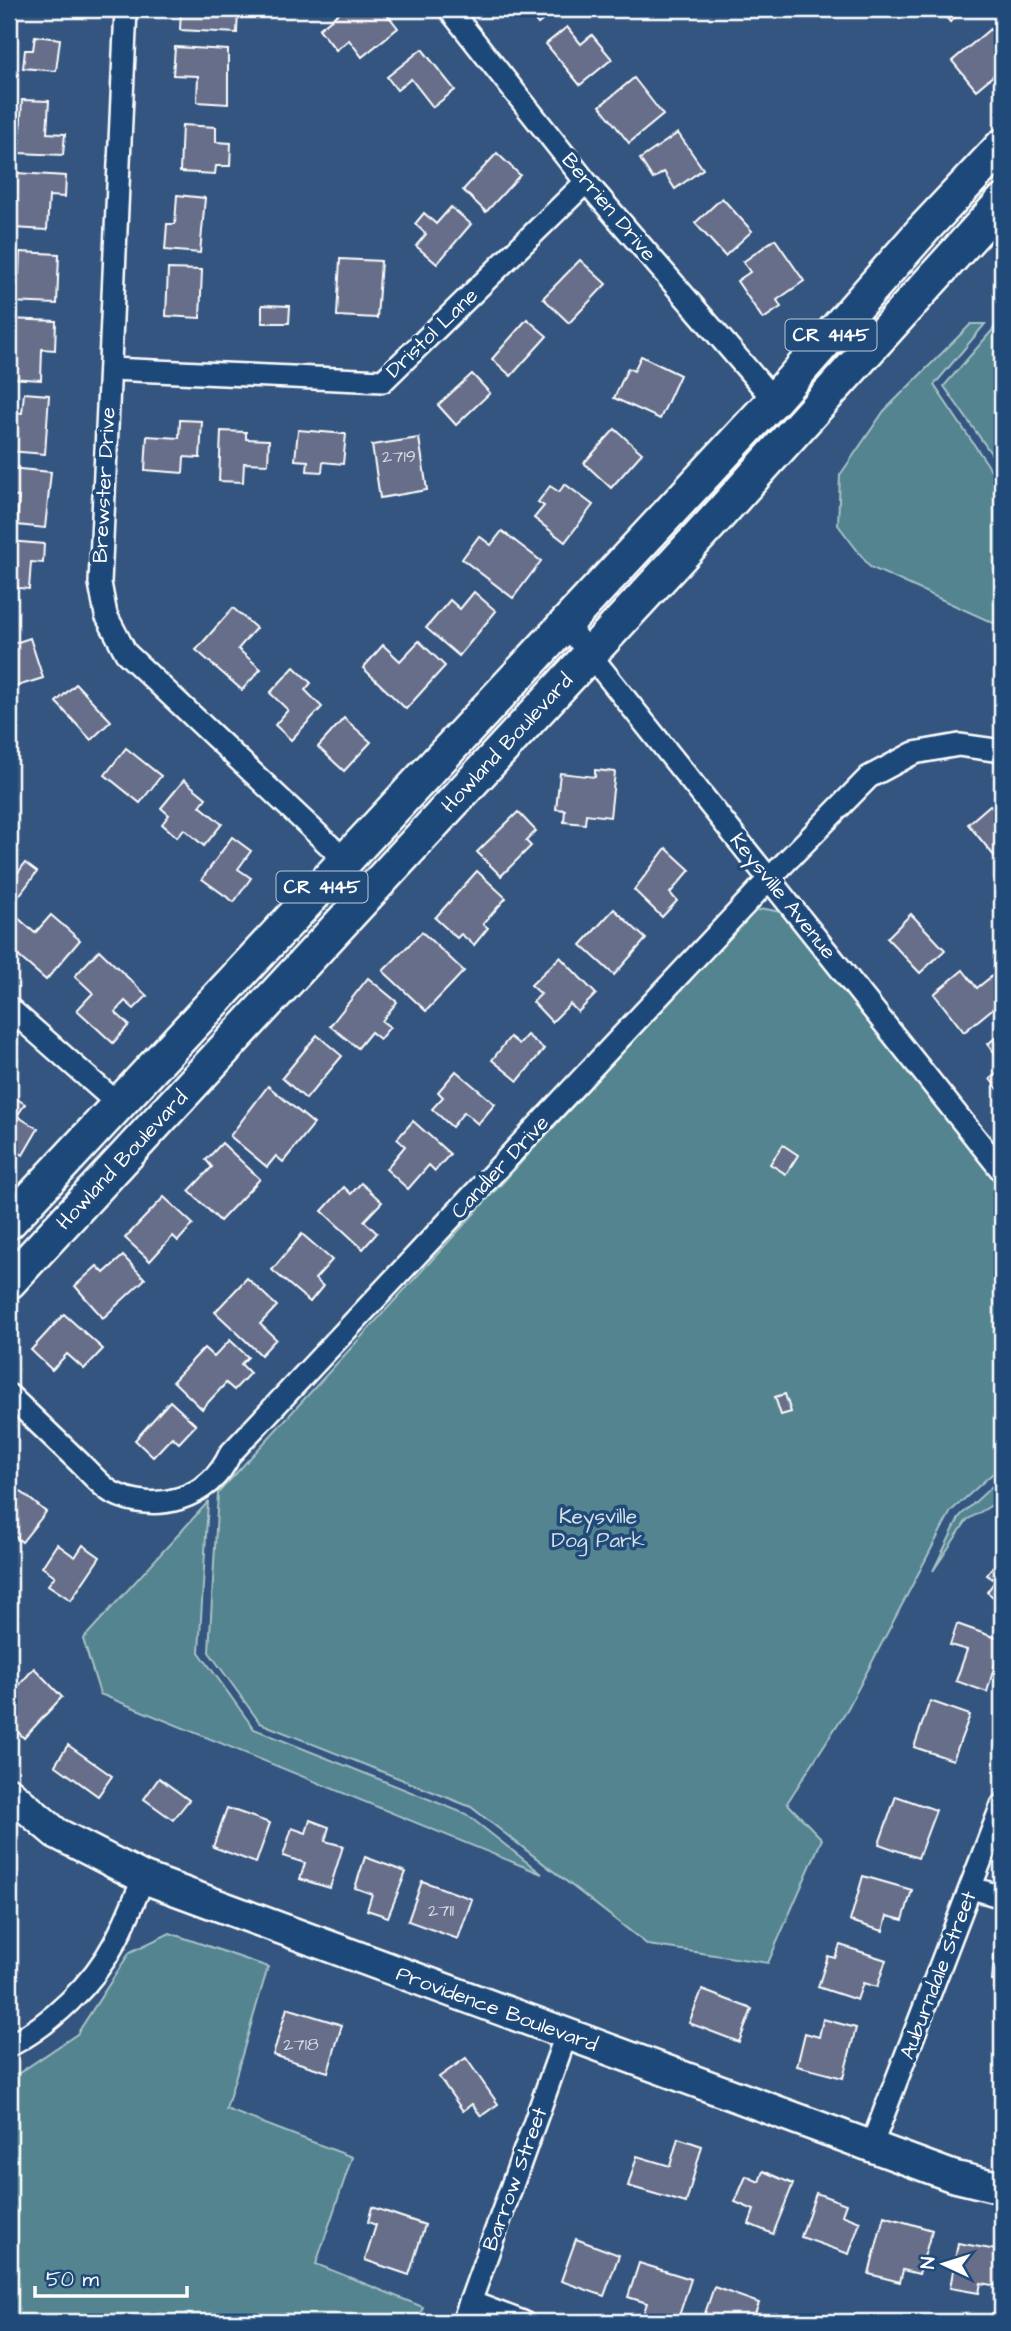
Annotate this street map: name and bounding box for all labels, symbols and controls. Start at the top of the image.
street label: Berrien Drive [555,147,663,267]
street label: Dristol Lane [379,282,485,384]
road number: CR 4145 [786,320,876,350]
street label: Brewster Drive [85,406,123,564]
house number: 2719 [382,444,416,469]
street label: Howland Boulevard [435,667,580,819]
street label: Keysville Avenue [721,827,843,967]
road number: CR 4145 [276,872,368,902]
street label: Howland Boulevard [50,1084,195,1236]
street label: Candler Drive [444,1109,556,1225]
park label: Keysville Dog Park [551,1502,645,1557]
street label: Auburndale Street [893,1886,984,2063]
house number: 2711 [428,1898,454,1923]
street label: Providence Boulevard [392,1959,602,2059]
house number: 2718 [283,2032,319,2057]
street label: Barrow Street [476,2103,555,2255]
north arrow [909,2230,979,2300]
scale bar [35,2254,187,2298]
text: N [915,2256,942,2270]
text: 50 m [46,2265,100,2294]

